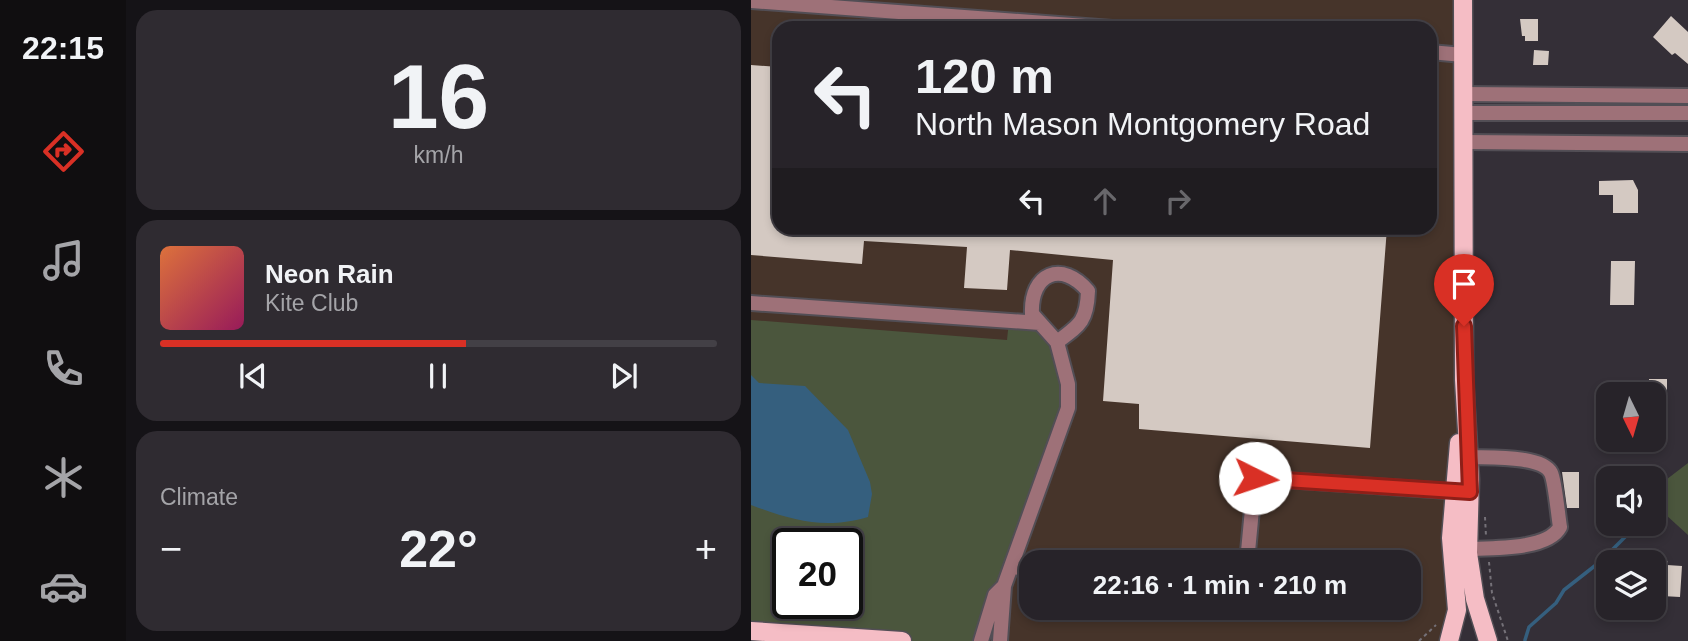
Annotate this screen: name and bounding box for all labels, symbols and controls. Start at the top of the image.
text: 22:15 [22,30,104,66]
text: 16 [388,46,489,147]
icon: left [800,49,891,140]
text: 120 m [915,49,1054,103]
text: North Mason Montgomery Road [915,106,1370,142]
icon: directions [39,127,88,176]
text: km/h [414,142,463,168]
icon: left [1013,182,1051,220]
icon: ahead [1086,182,1124,220]
icon: right [1159,182,1197,220]
icon: music [39,236,88,285]
pin [1434,254,1494,326]
text: Neon Rain [265,259,394,289]
icon: arrive [1445,265,1483,303]
text: Kite Club [265,290,358,316]
icon: phone [39,344,88,393]
icon: previous [234,357,272,395]
icon: pause [419,357,457,395]
icon: next [605,357,643,395]
north arrow [1596,382,1666,452]
map controls [1596,382,1666,620]
position arrow [1218,441,1292,515]
icon: climate [39,453,88,502]
button: sound [1596,466,1666,536]
text: Climate [160,484,238,510]
text: 22° [399,520,478,578]
text: − [160,528,182,570]
text: + [695,528,717,570]
speed limit sign: 20 [772,528,863,619]
button: layers [1596,550,1666,620]
icon: car [39,562,88,611]
text: 22:16 · 1 min · 210 m [1093,570,1347,600]

